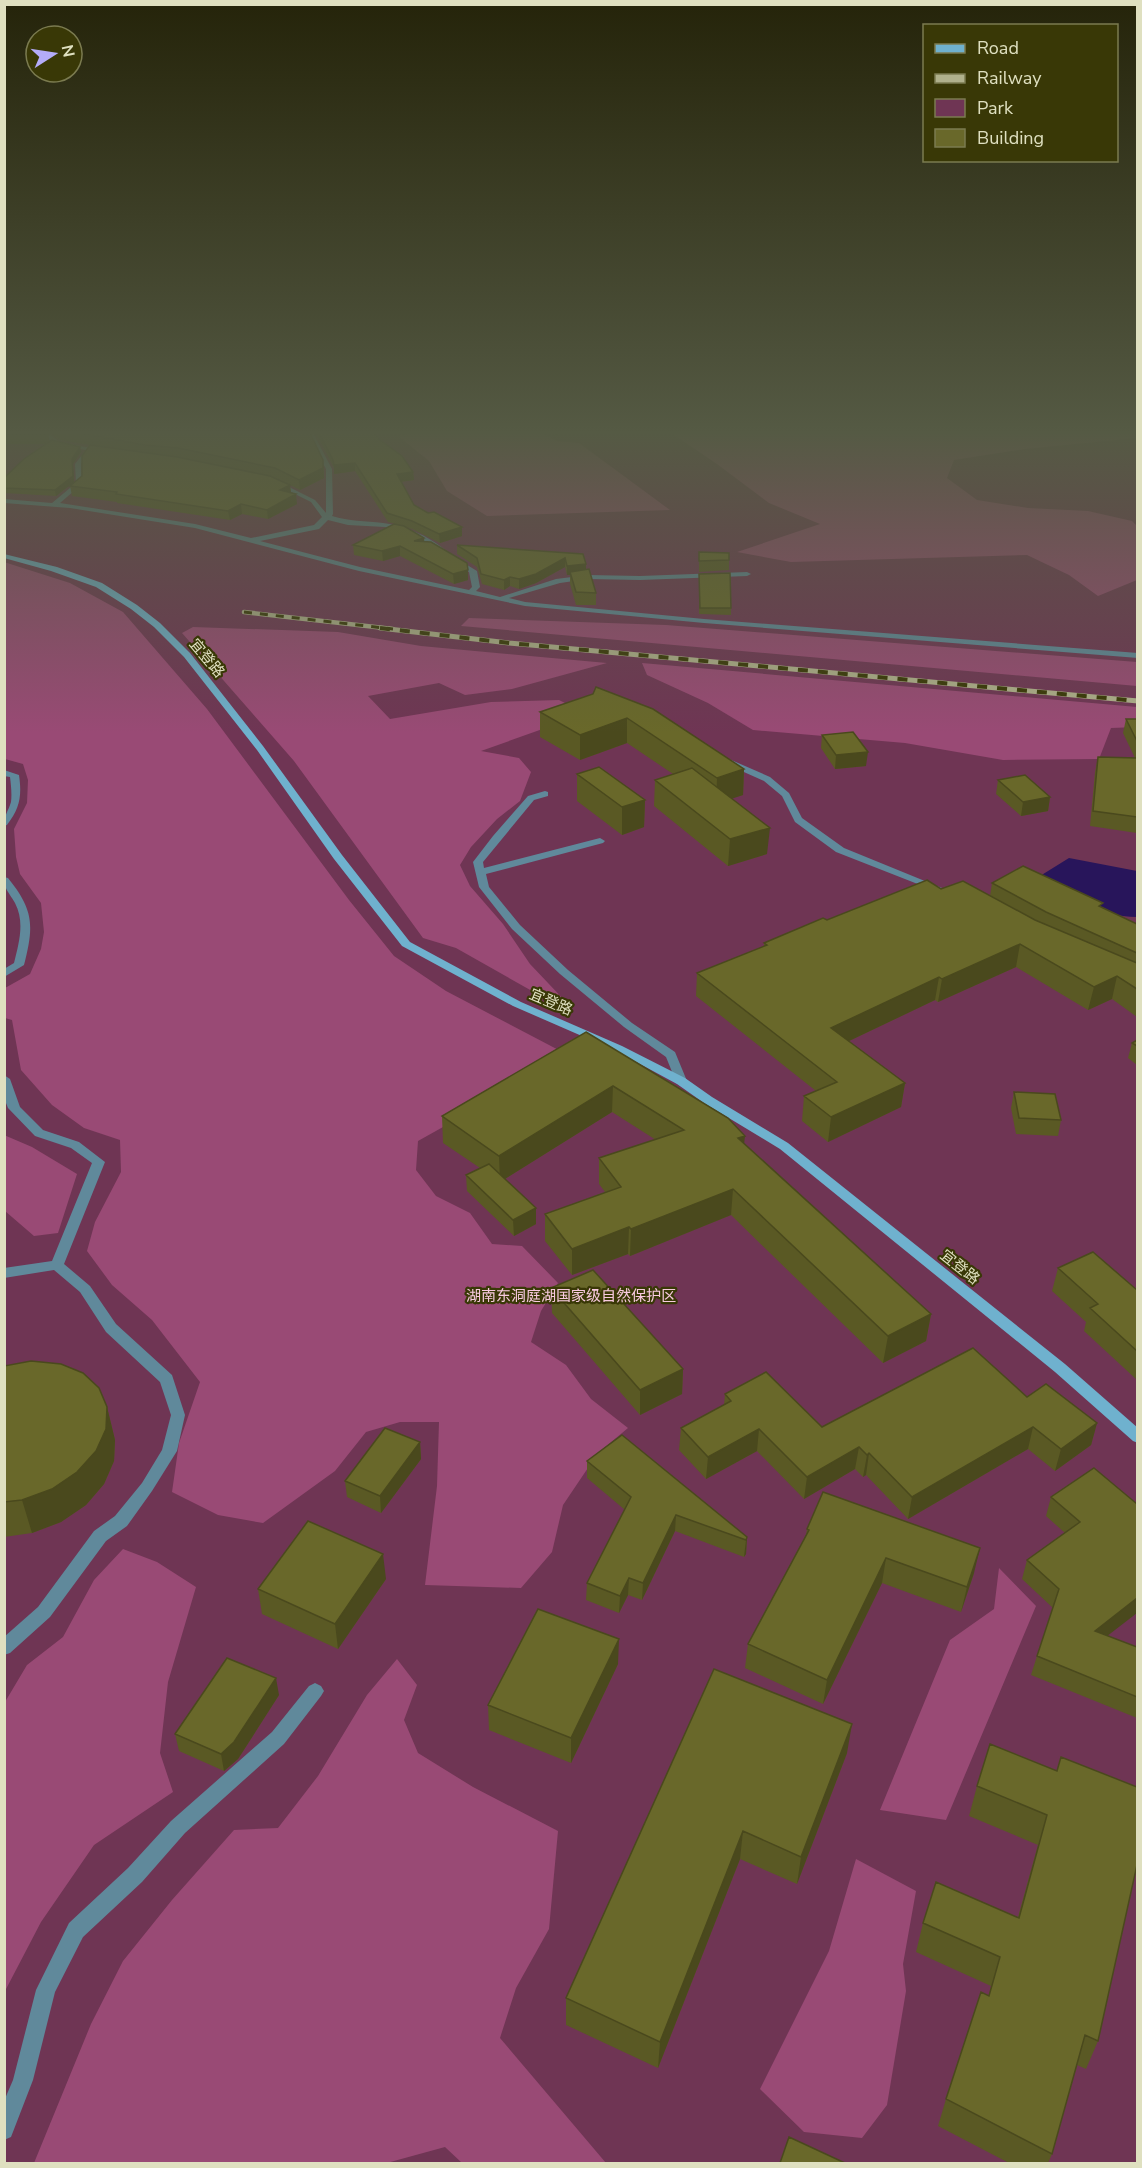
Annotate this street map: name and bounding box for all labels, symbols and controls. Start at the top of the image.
north arrow [24,24,84,84]
legend [923,24,1118,162]
text: Road [977,36,1019,60]
text: N [56,43,80,59]
text: Railway [977,66,1042,90]
text: Park [977,96,1014,120]
text: Building [977,126,1044,150]
street label: 宜登路 [185,634,229,682]
street label: 宜登路 [526,984,576,1020]
street label: 宜登路 [936,1245,984,1289]
park label: 湖南东洞庭湖国家级自然保护区 [466,1286,676,1306]

